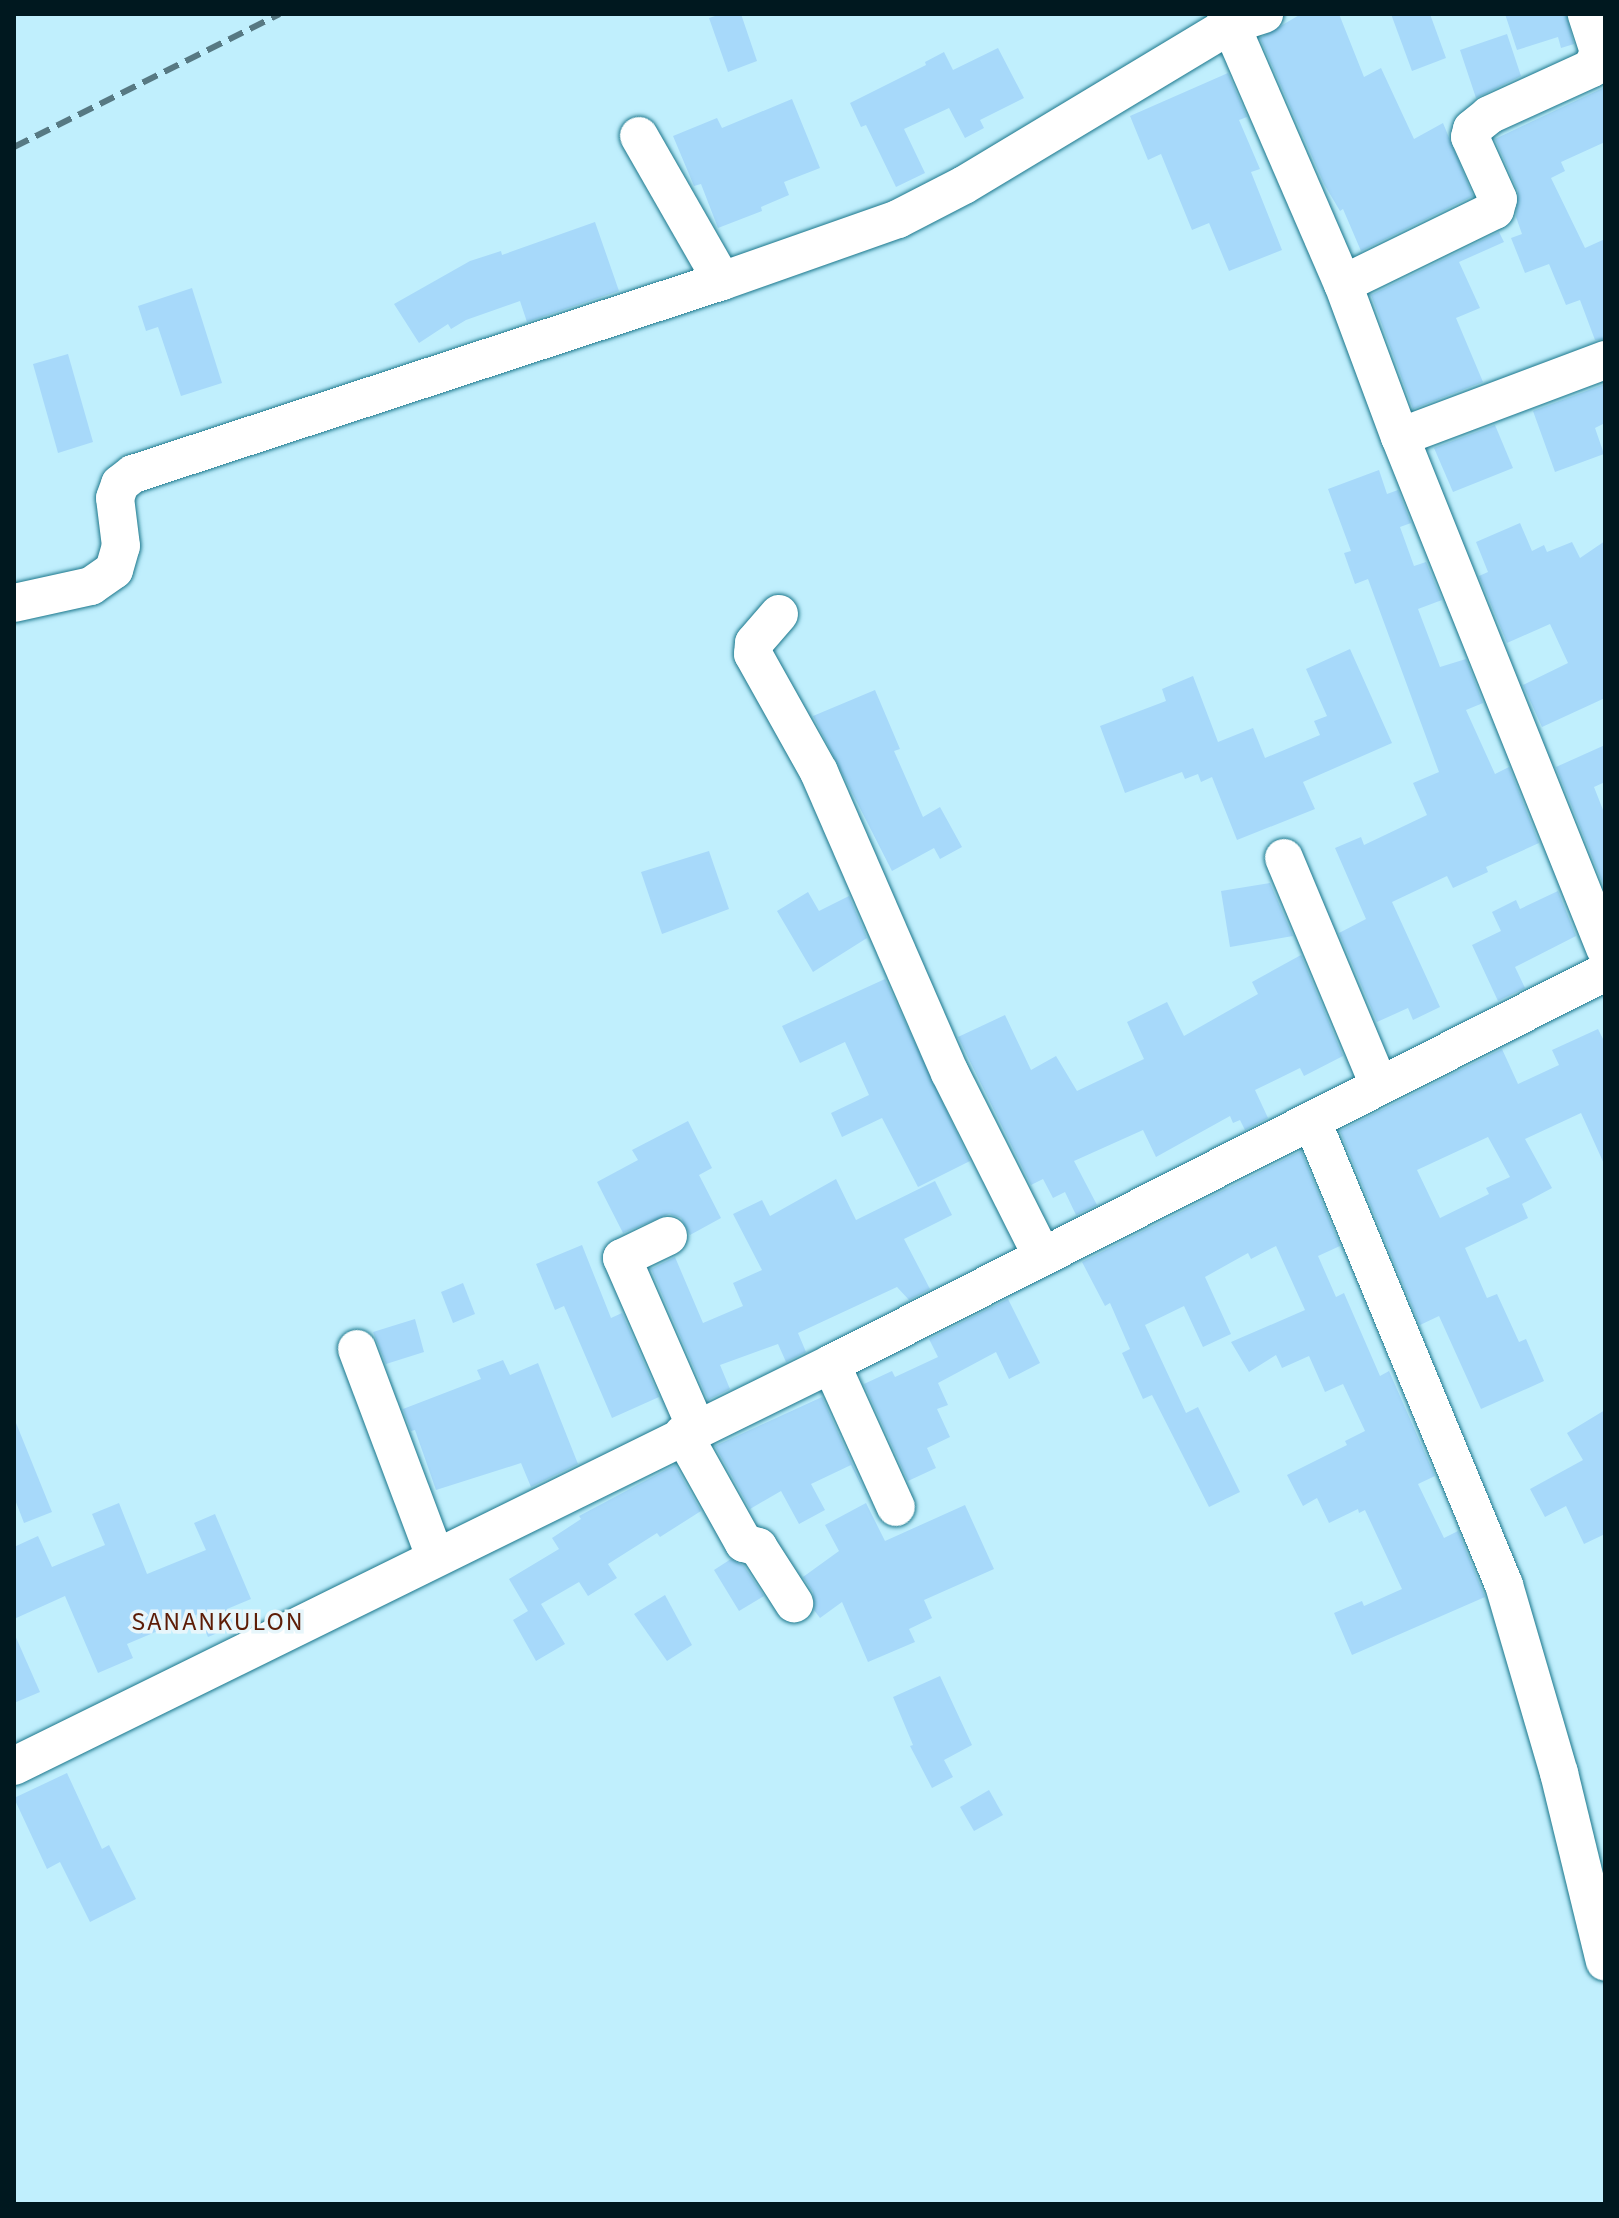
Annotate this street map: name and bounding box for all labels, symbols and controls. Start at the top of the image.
district label: SANANKULON [131,1606,305,1638]

